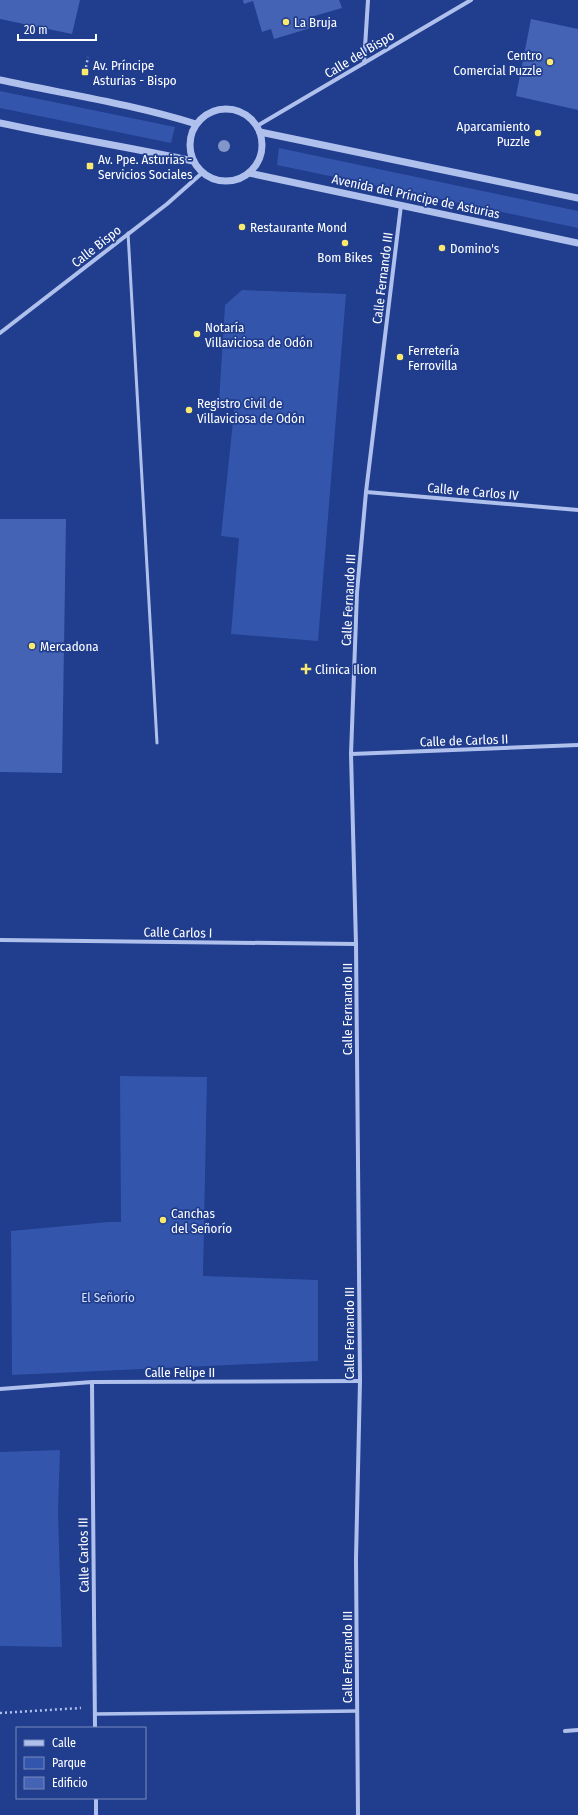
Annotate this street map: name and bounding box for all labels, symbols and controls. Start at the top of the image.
place label: La Bruja [294,15,337,30]
scale bar [18,16,96,42]
marker: La Bruja [281,17,291,27]
text: 20 m [24,23,48,37]
street label: Calle del Bispo [322,28,397,81]
place label: Centro Comercial Puzzle [453,48,542,78]
marker: Centro Comercial Puzzle [545,57,555,67]
place label: Av. Príncipe Asturias - Bispo [93,58,177,88]
marker: Av. Príncipe Asturias - Bispo [80,67,90,77]
place label: Aparcamiento Puzzle [457,119,530,149]
marker: Aparcamiento Puzzle [533,128,543,138]
place label: Av. Ppe. Asturias - Servicios Sociales [98,152,193,182]
marker: Av. Ppe. Asturias - Servicios Sociales [85,161,95,171]
street label: Avenida del Príncipe de Asturias [331,171,502,222]
place label: Restaurante Mond [250,220,347,235]
street label: Calle Bispo [69,222,124,270]
marker: Restaurante Mond [237,222,247,232]
street label: Calle Fernando III [369,231,396,325]
marker: Bom Bikes [340,238,350,248]
place label: Domino's [450,241,500,256]
marker: Domino's [437,243,447,253]
place label: Bom Bikes [317,250,373,265]
place label: Notaría Villaviciosa de Odón [205,320,313,350]
marker: Notaría Villaviciosa de Odón [192,329,202,339]
place label: Ferretería Ferrovilla [408,343,459,373]
marker: Ferretería Ferrovilla [395,352,405,362]
place label: Registro Civil de Villaviciosa de Odón [197,396,305,426]
marker: Registro Civil de Villaviciosa de Odón [184,405,194,415]
street label: Calle de Carlos IV [427,480,520,503]
street label: Calle Fernando III [339,554,358,647]
place label: Mercadona [40,639,99,654]
marker: Mercadona [27,641,37,651]
place label: Clinica Ilion [315,662,377,677]
marker: Clinica Ilion [300,663,312,675]
street label: Calle de Carlos II [420,731,508,750]
street label: Calle Carlos I [144,924,212,941]
street label: Calle Fernando III [340,963,355,1055]
place label: Canchas del Señorío [171,1206,232,1236]
marker: Canchas del Señorío [158,1215,168,1225]
street label: Calle Fernando III [342,1287,357,1379]
park label: El Señorío [81,1290,135,1305]
street label: Calle Felipe II [145,1365,215,1380]
street label: Calle Carlos III [75,1517,92,1593]
street label: Calle Fernando III [340,1611,355,1703]
legend [16,1727,146,1799]
text: Calle [52,1736,76,1750]
text: Parque [52,1756,86,1770]
text: Edificio [52,1776,88,1790]

